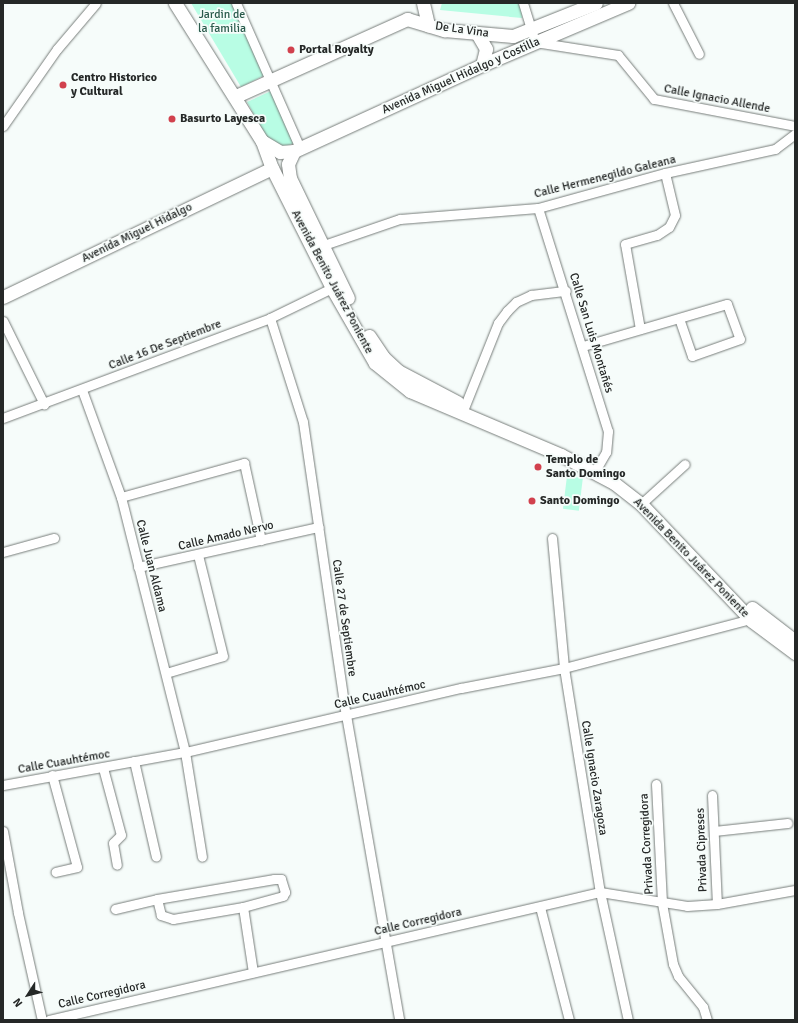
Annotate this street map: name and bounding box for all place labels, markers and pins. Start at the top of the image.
place label: Portal Royalty [299,43,374,57]
marker: Portal Royalty [286,45,296,55]
place label: Centro Historico y Cultural [71,71,157,99]
marker: Centro Historico y Cultural [58,80,68,90]
place label: Basurto Layesca [180,112,265,126]
marker: Basurto Layesca [167,114,177,124]
place label: Templo de Santo Domingo [546,453,626,481]
marker: Templo de Santo Domingo [533,462,543,472]
place label: Santo Domingo [540,494,620,508]
marker: Santo Domingo [527,496,537,506]

